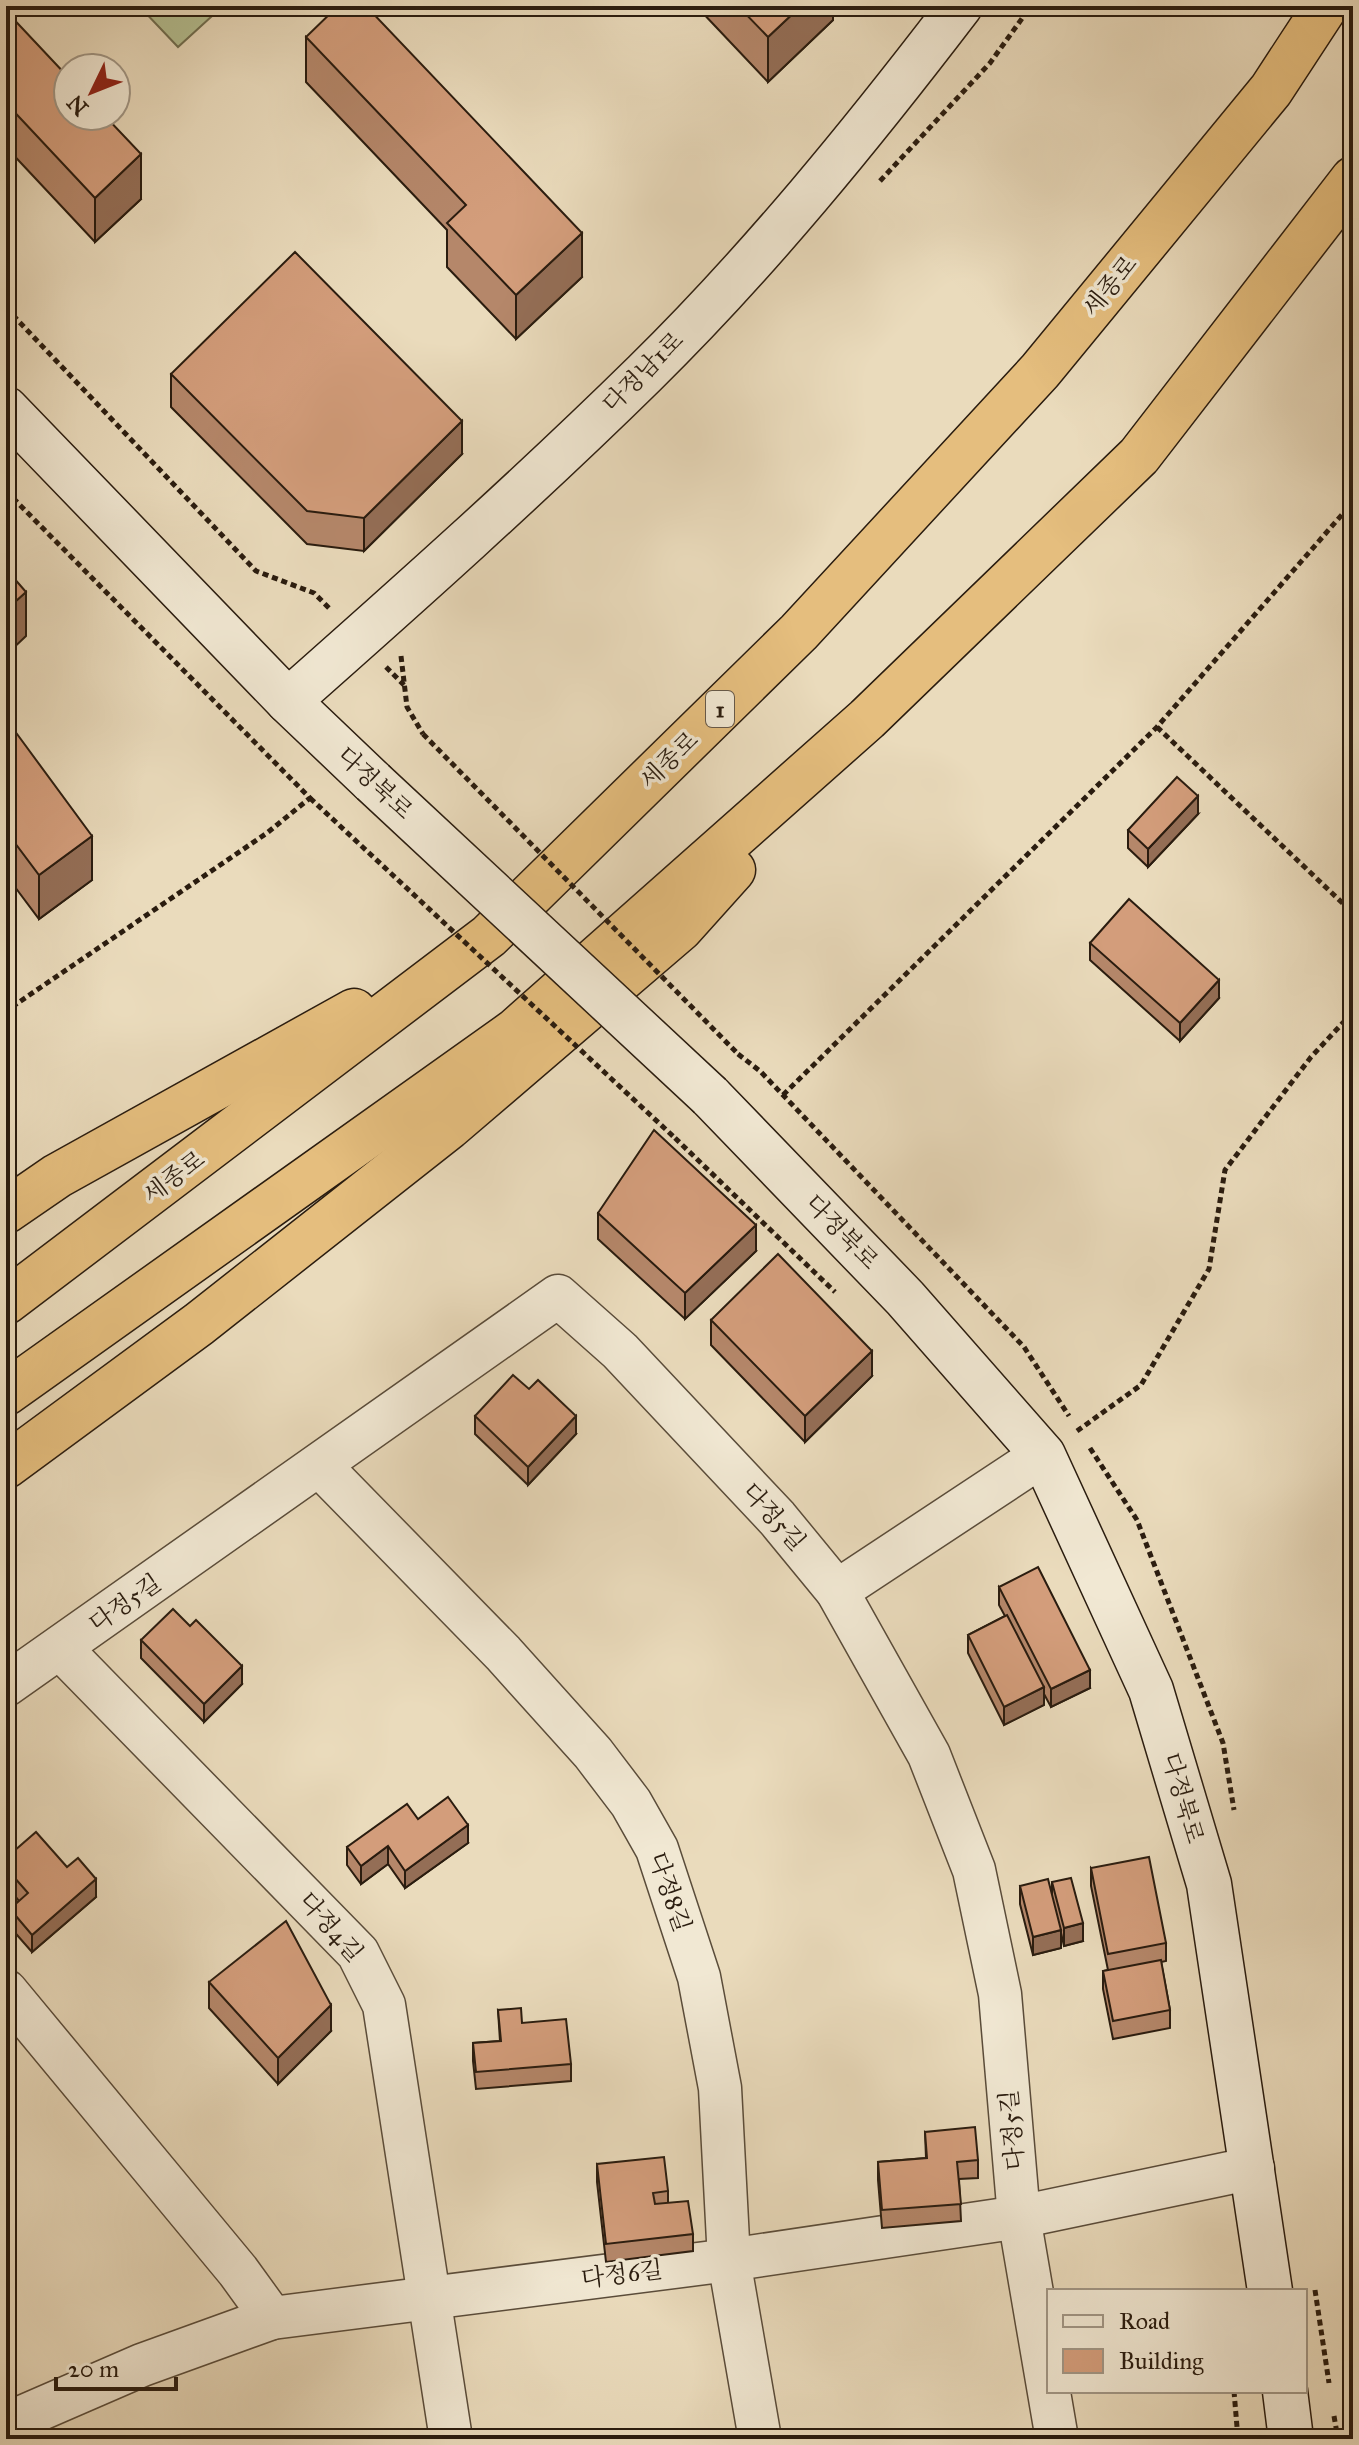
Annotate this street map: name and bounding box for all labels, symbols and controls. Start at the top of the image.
north arrow [52,52,132,132]
text: N [61,89,94,121]
street label: 세종로 [1076,250,1144,322]
street label: 다정남1로 [596,325,690,419]
road number: 1 [706,691,734,727]
street label: 세종로 [634,725,704,795]
street label: 다정북로 [331,740,419,826]
street label: 세종로 [137,1144,211,1210]
street label: 다정북로 [799,1188,885,1276]
street label: 다정5길 [736,1477,812,1557]
street label: 다정5길 [83,1568,167,1638]
street label: 다정북로 [1156,1749,1210,1847]
street label: 다정8길 [642,1848,698,1936]
street label: 다정4길 [292,1886,370,1968]
street label: 다정5길 [994,2088,1030,2172]
street label: 다정6길 [580,2254,664,2294]
legend [1047,2289,1307,2393]
text: Road [1119,2306,1170,2336]
scale bar [56,2341,176,2391]
text: Building [1119,2346,1204,2376]
text: 20 m [68,2354,119,2384]

